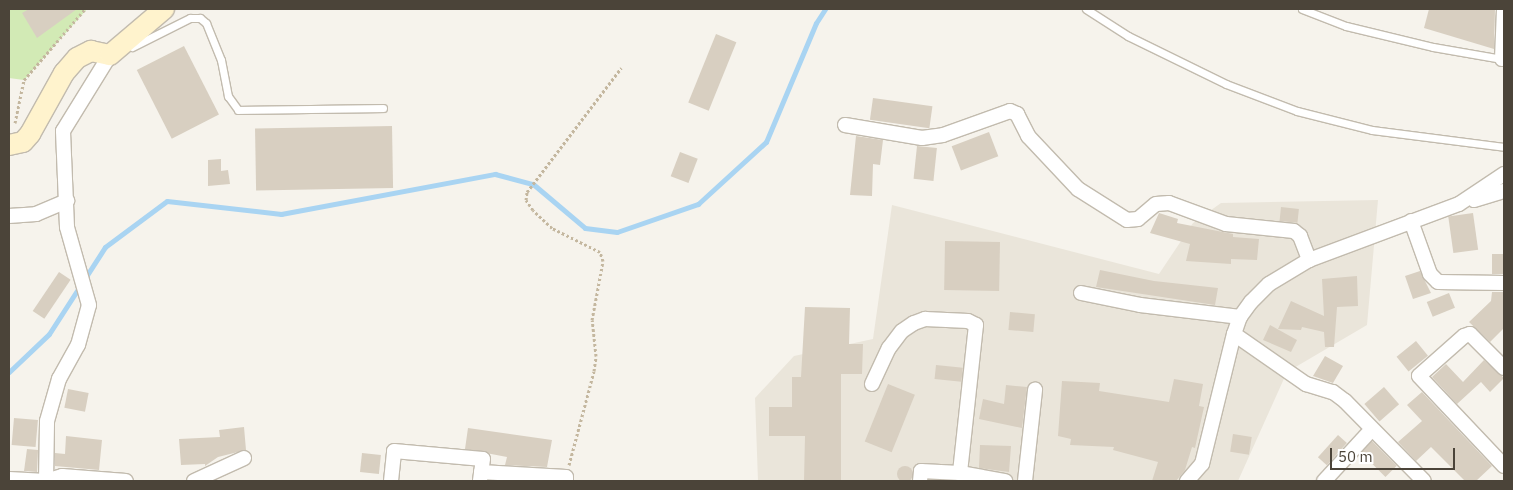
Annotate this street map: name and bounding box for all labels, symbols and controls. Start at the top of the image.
scale bar [1333,438,1458,470]
text: 50 m [1338,447,1373,466]

